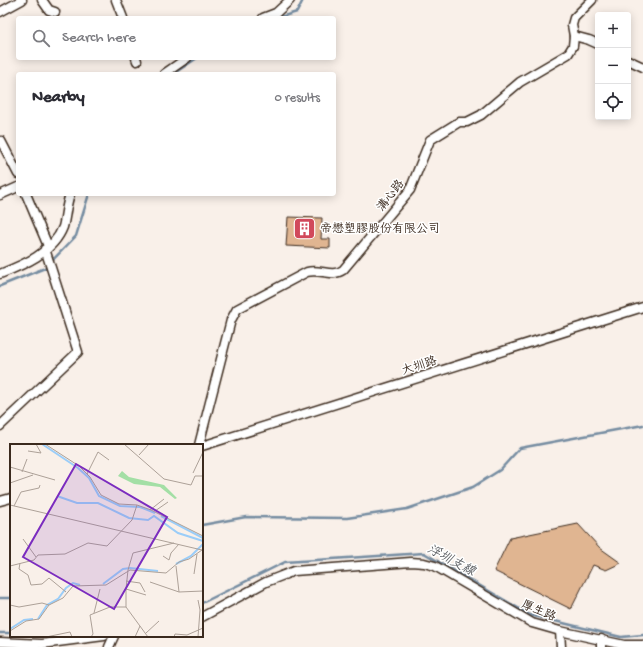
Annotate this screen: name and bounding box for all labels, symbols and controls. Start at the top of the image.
map controls [595,12,631,120]
button: + [595,12,631,48]
search box [16,16,336,60]
icon: search [30,27,52,49]
text: Search here [62,29,136,47]
button: − [595,48,631,84]
button: locate [595,84,631,120]
text: Nearby [32,88,85,108]
text: 0 results [274,91,320,106]
street label: 溝心路 [374,177,408,215]
building icon: 帝懋塑膠股份有限公司 [291,215,317,241]
place label: 帝懋塑膠股份有限公司 [320,222,440,237]
street label: 大圳路 [400,354,439,379]
inset map [10,444,203,637]
water label: 浮圳支線 [424,541,479,581]
street label: 厚生路 [519,597,558,625]

